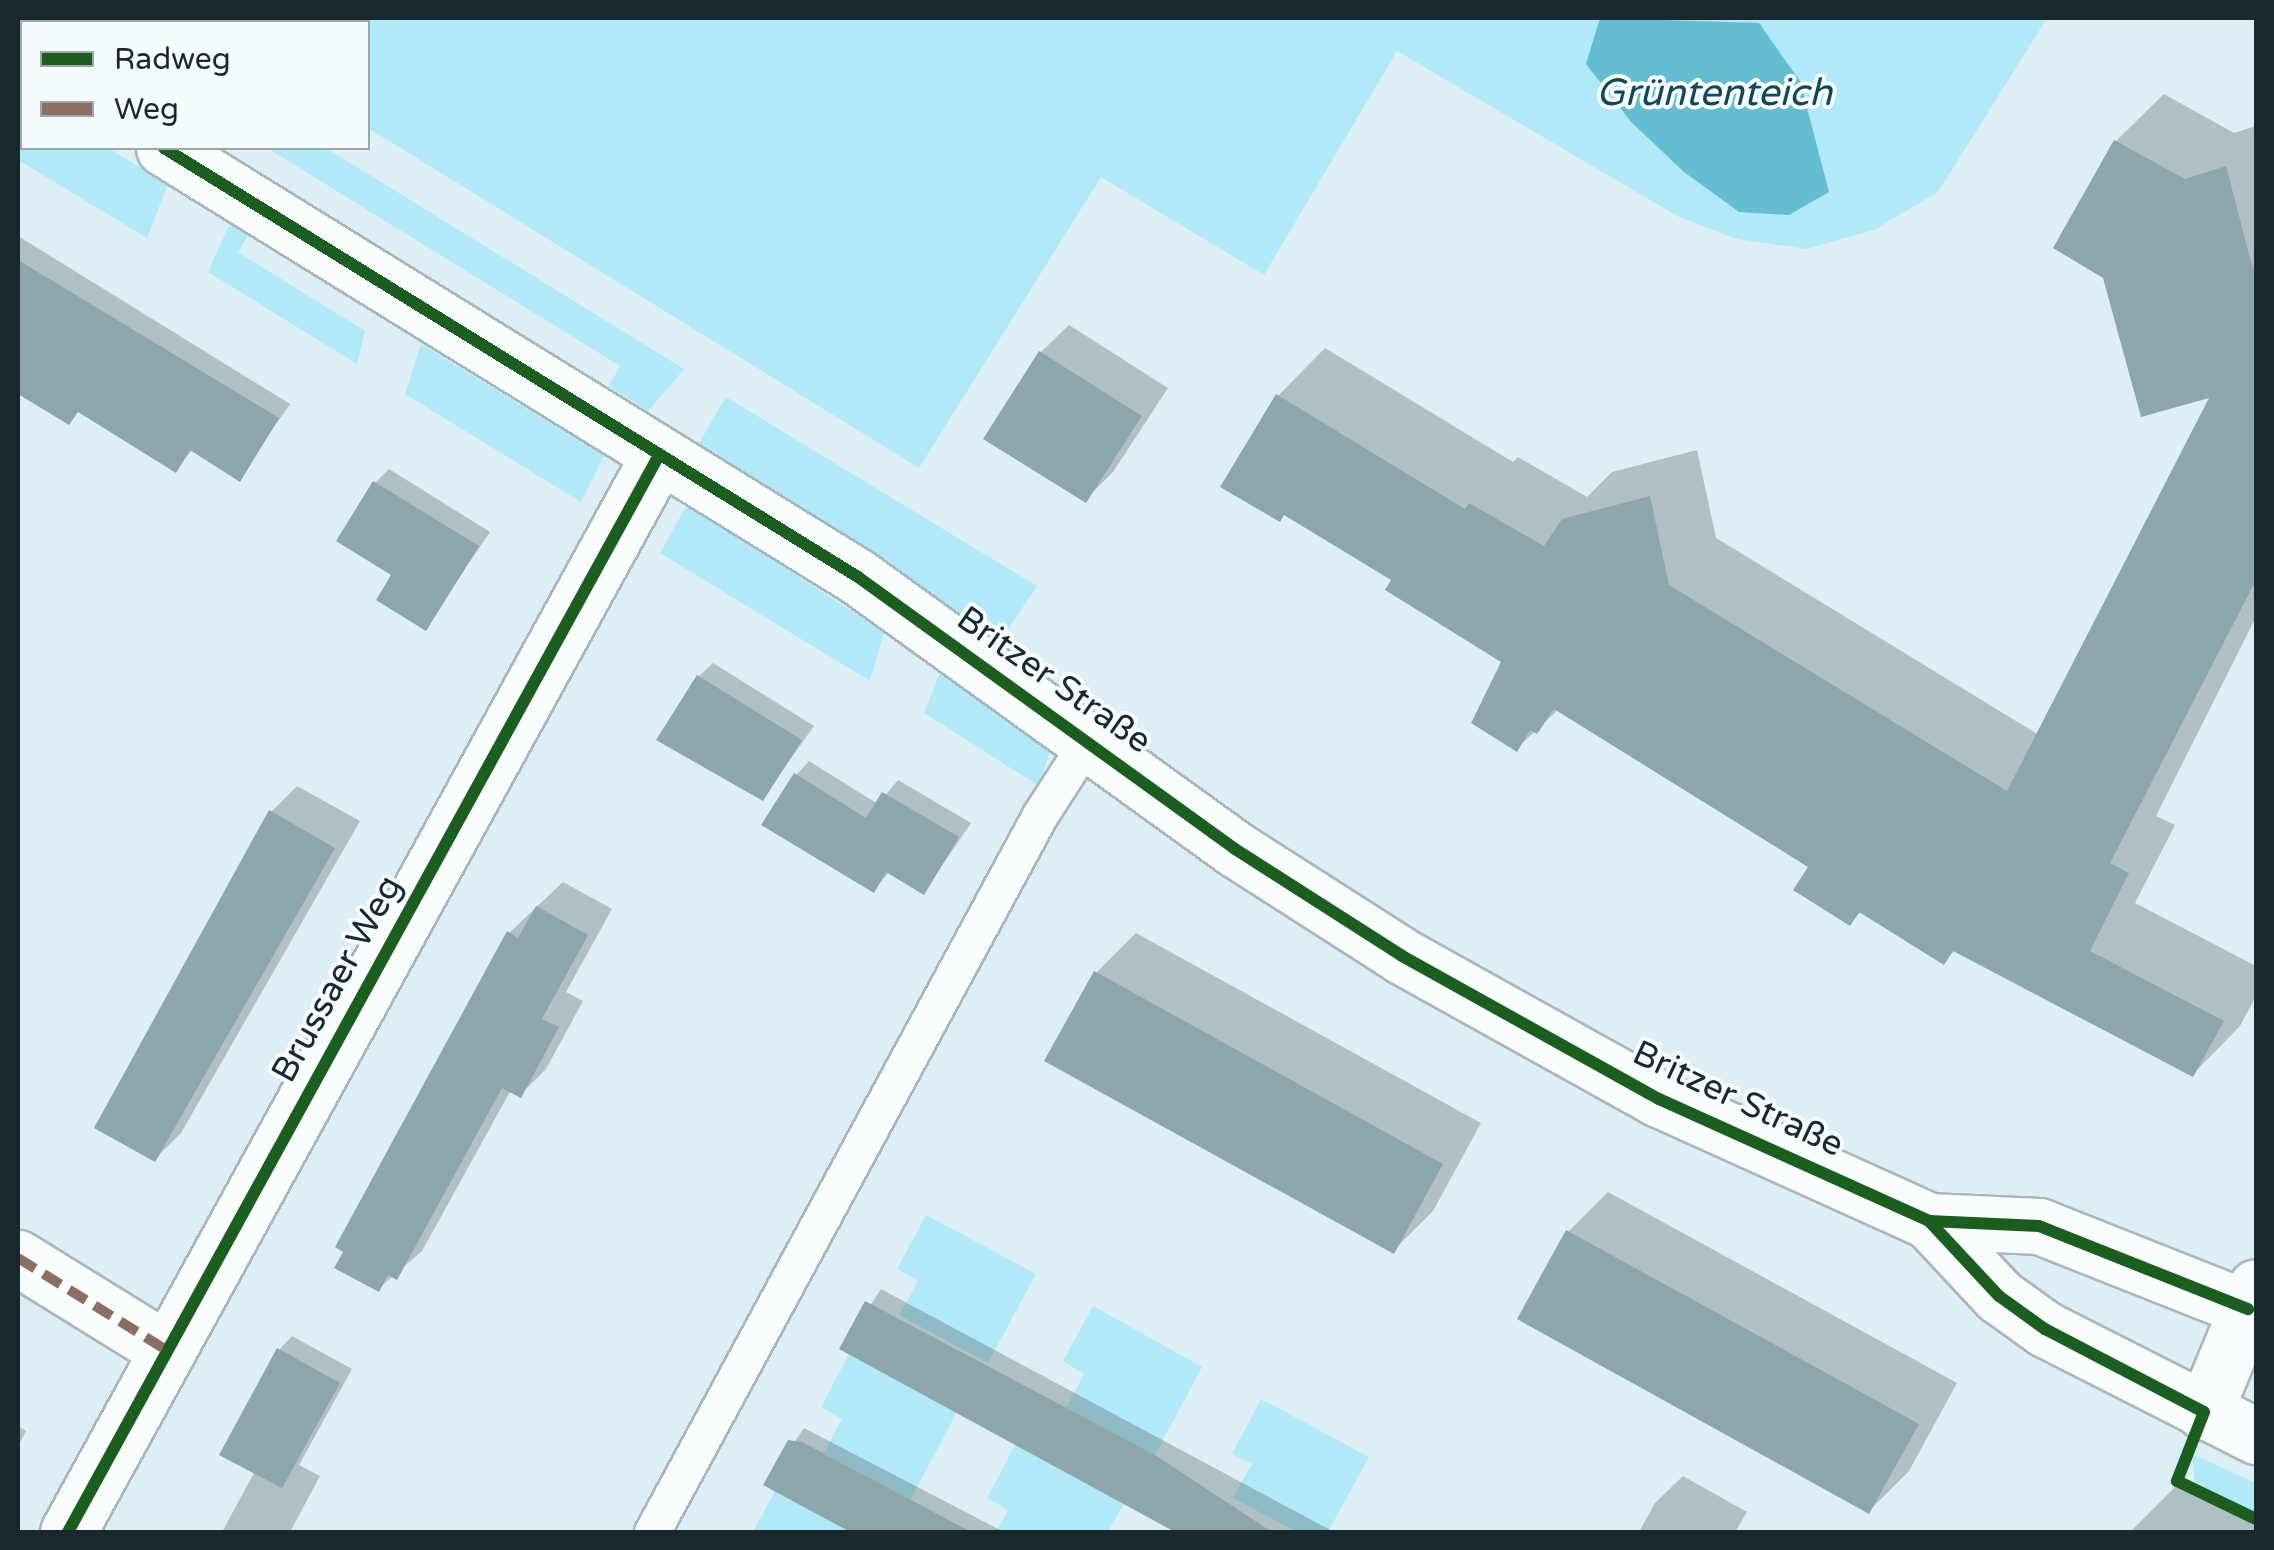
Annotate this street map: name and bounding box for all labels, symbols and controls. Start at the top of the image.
legend [20,20,370,150]
text: Radweg [114,41,231,78]
water label: Grüntenteich [1596,71,1832,117]
text: Weg [114,91,179,128]
street label: Britzer Straße [949,598,1159,762]
street label: Brussaer Weg [263,868,411,1090]
street label: Britzer Straße [1626,1032,1850,1166]

